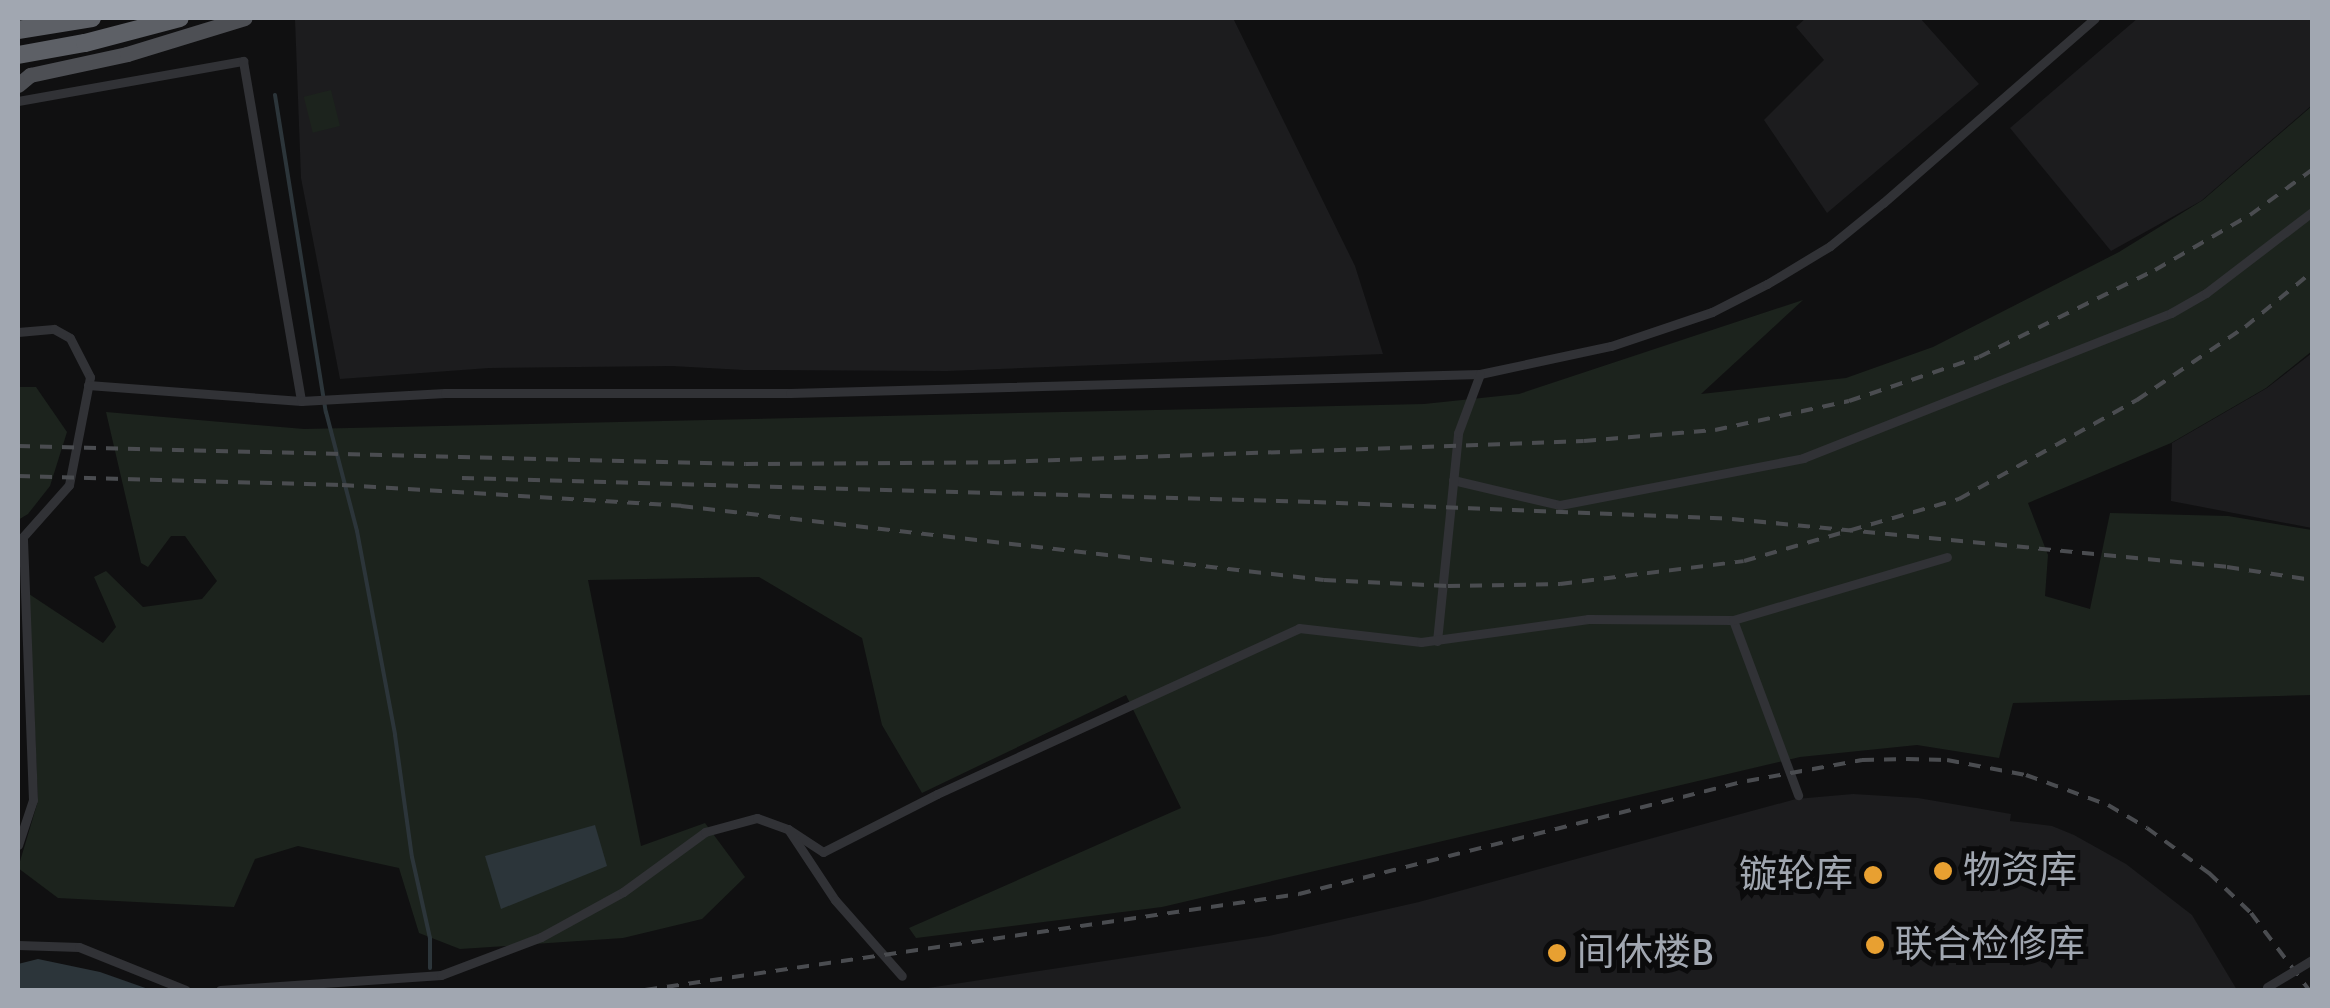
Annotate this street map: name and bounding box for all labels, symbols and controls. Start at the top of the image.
place label: 物资库 [1963,848,2077,894]
place label: 镟轮库 [1739,852,1853,898]
marker: 物资库 [1932,860,1954,882]
marker: 镟轮库 [1862,864,1884,886]
place label: 联合检修库 [1895,922,2085,968]
place label: 间休楼B [1577,930,1714,976]
marker: 联合检修库 [1864,934,1886,956]
marker: 间休楼B [1546,942,1568,964]

